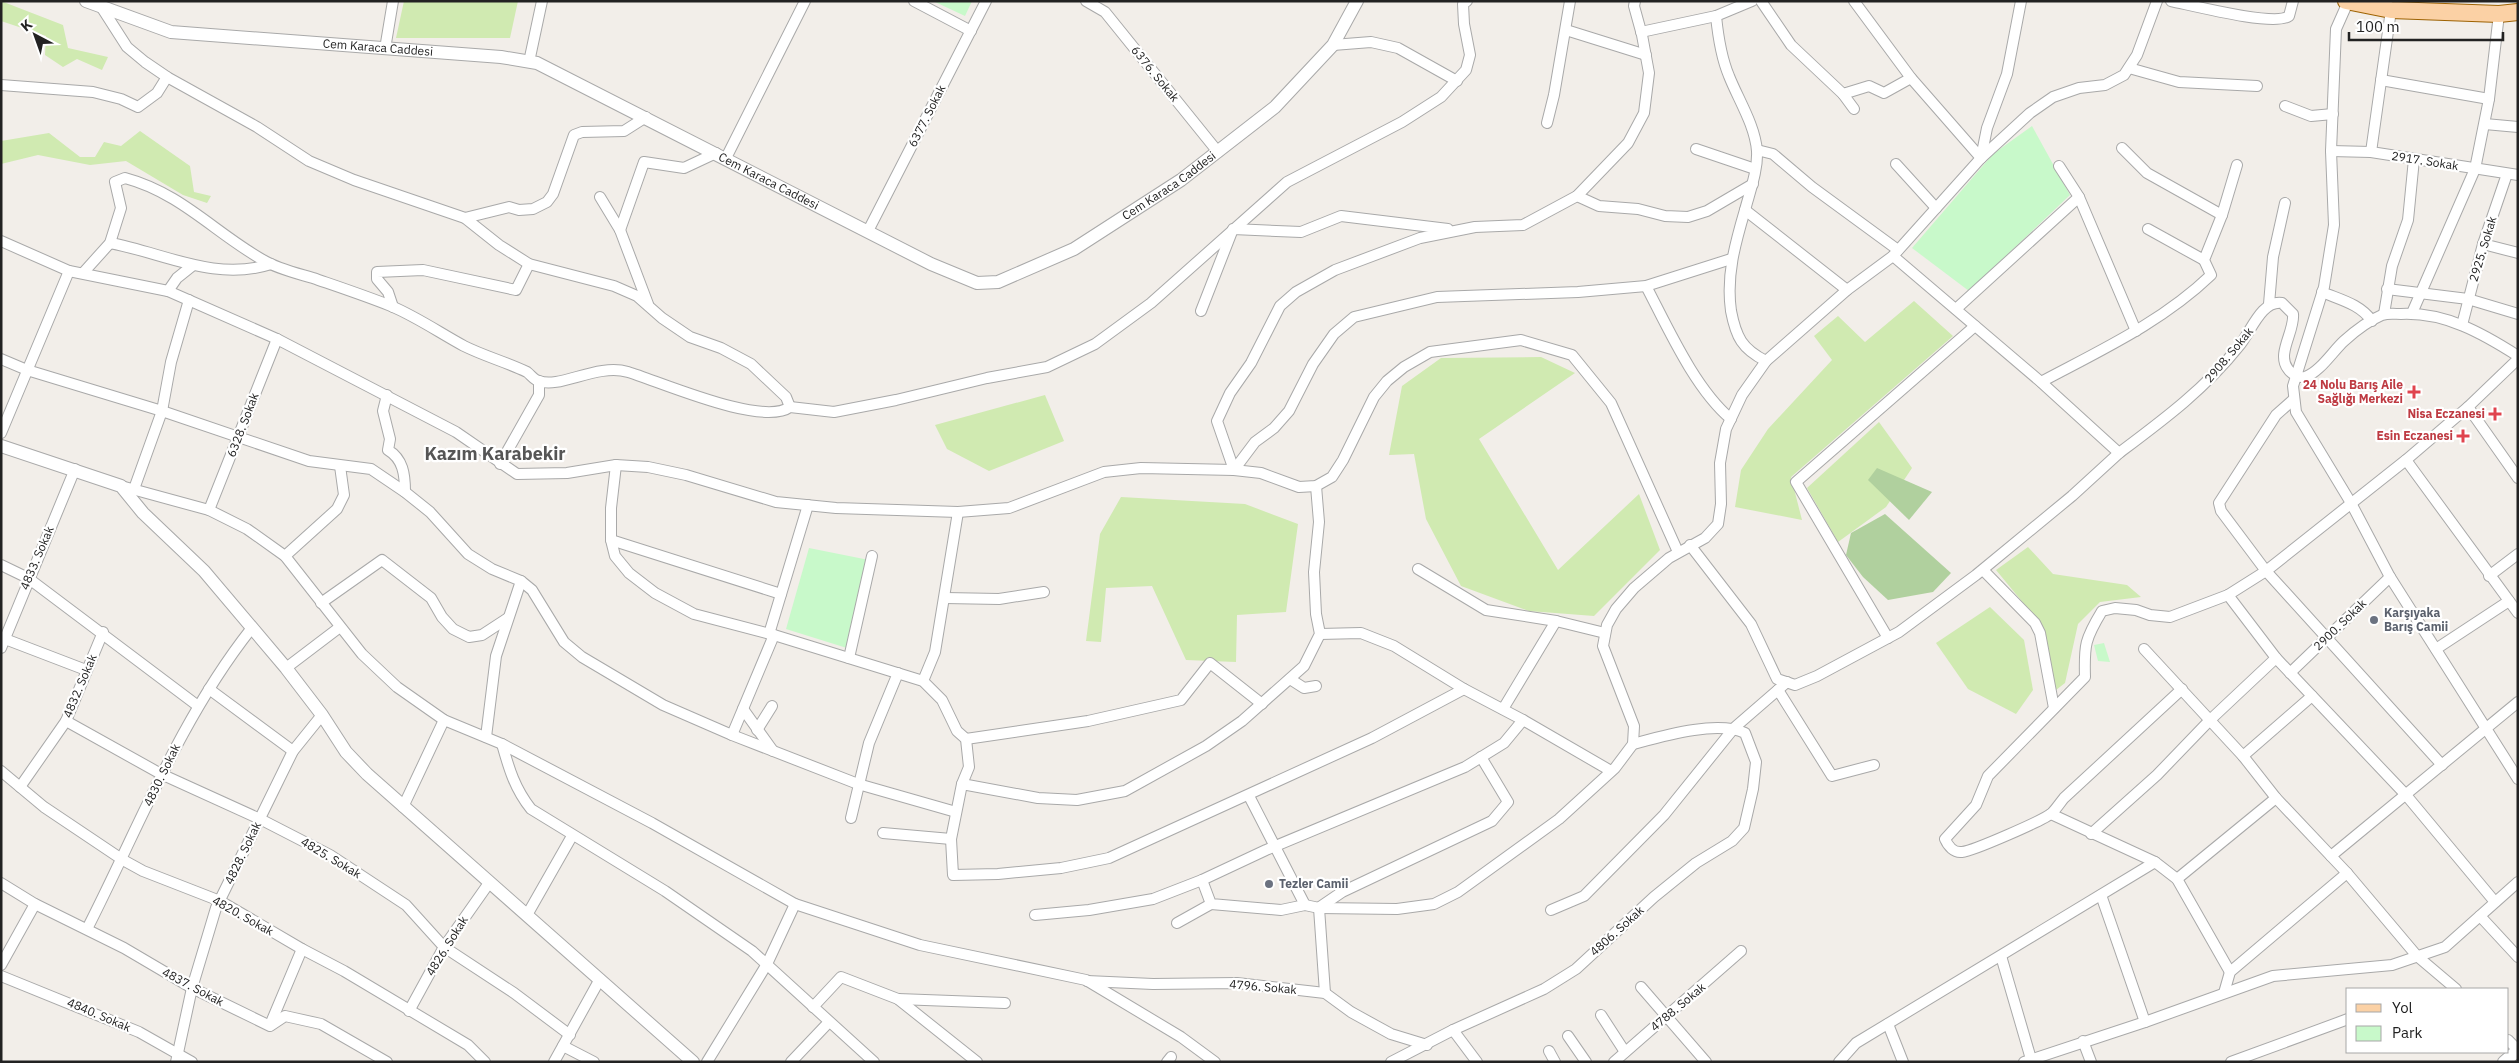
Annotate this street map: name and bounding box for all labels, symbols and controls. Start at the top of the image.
north arrow [10,10,60,60]
scale bar [2349,10,2503,42]
text: K [17,15,36,35]
text: 100 m [2356,17,2400,36]
street label: Cem Karaca Caddesi [322,36,434,59]
street label: 6376. Sokak [1128,43,1183,105]
street label: 6377. Sokak [905,82,949,149]
street label: Cem Karaca Caddesi [1119,148,1219,223]
street label: 2917. Sokak [2391,148,2460,173]
street label: Cem Karaca Caddesi [716,149,822,213]
street label: 2925. Sokak [2465,214,2500,283]
street label: 2908. Sokak [2201,323,2257,385]
place label: 24 Nolu Barış Aile Sağlığı Merkezi [2303,377,2403,406]
marker: 24 Nolu Barış Aile Sağlığı Merkezi [2407,385,2421,399]
street label: 6328. Sokak [223,390,262,459]
place label: Nisa Eczanesi [2407,406,2485,421]
marker: Nisa Eczanesi [2489,408,2501,420]
place label: Esin Eczanesi [2376,428,2453,443]
marker: Esin Eczanesi [2457,430,2469,442]
district label: Kazım Karabekir [424,442,566,465]
street label: 4833. Sokak [16,523,57,592]
street label: 2900. Sokak [2310,595,2370,654]
place label: Karşıyaka Barış Camii [2384,605,2448,634]
marker: Karşıyaka Barış Camii [2368,614,2380,626]
street label: 4832. Sokak [59,651,100,720]
street label: 4830. Sokak [140,741,183,808]
street label: 4828. Sokak [221,819,264,886]
street label: 4825. Sokak [298,834,365,882]
place label: Tezler Camii [1279,876,1348,891]
marker: Tezler Camii [1263,878,1275,890]
street label: 4820. Sokak [210,893,277,939]
street label: 4806. Sokak [1587,902,1647,959]
street label: 4826. Sokak [422,913,471,978]
street label: 4837. Sokak [160,964,227,1009]
street label: 4796. Sokak [1229,976,1298,997]
street label: 4788. Sokak [1647,979,1709,1034]
legend [2346,988,2509,1053]
street label: 4840. Sokak [65,994,134,1035]
text: Yol [2392,998,2413,1017]
text: Park [2392,1023,2422,1042]

